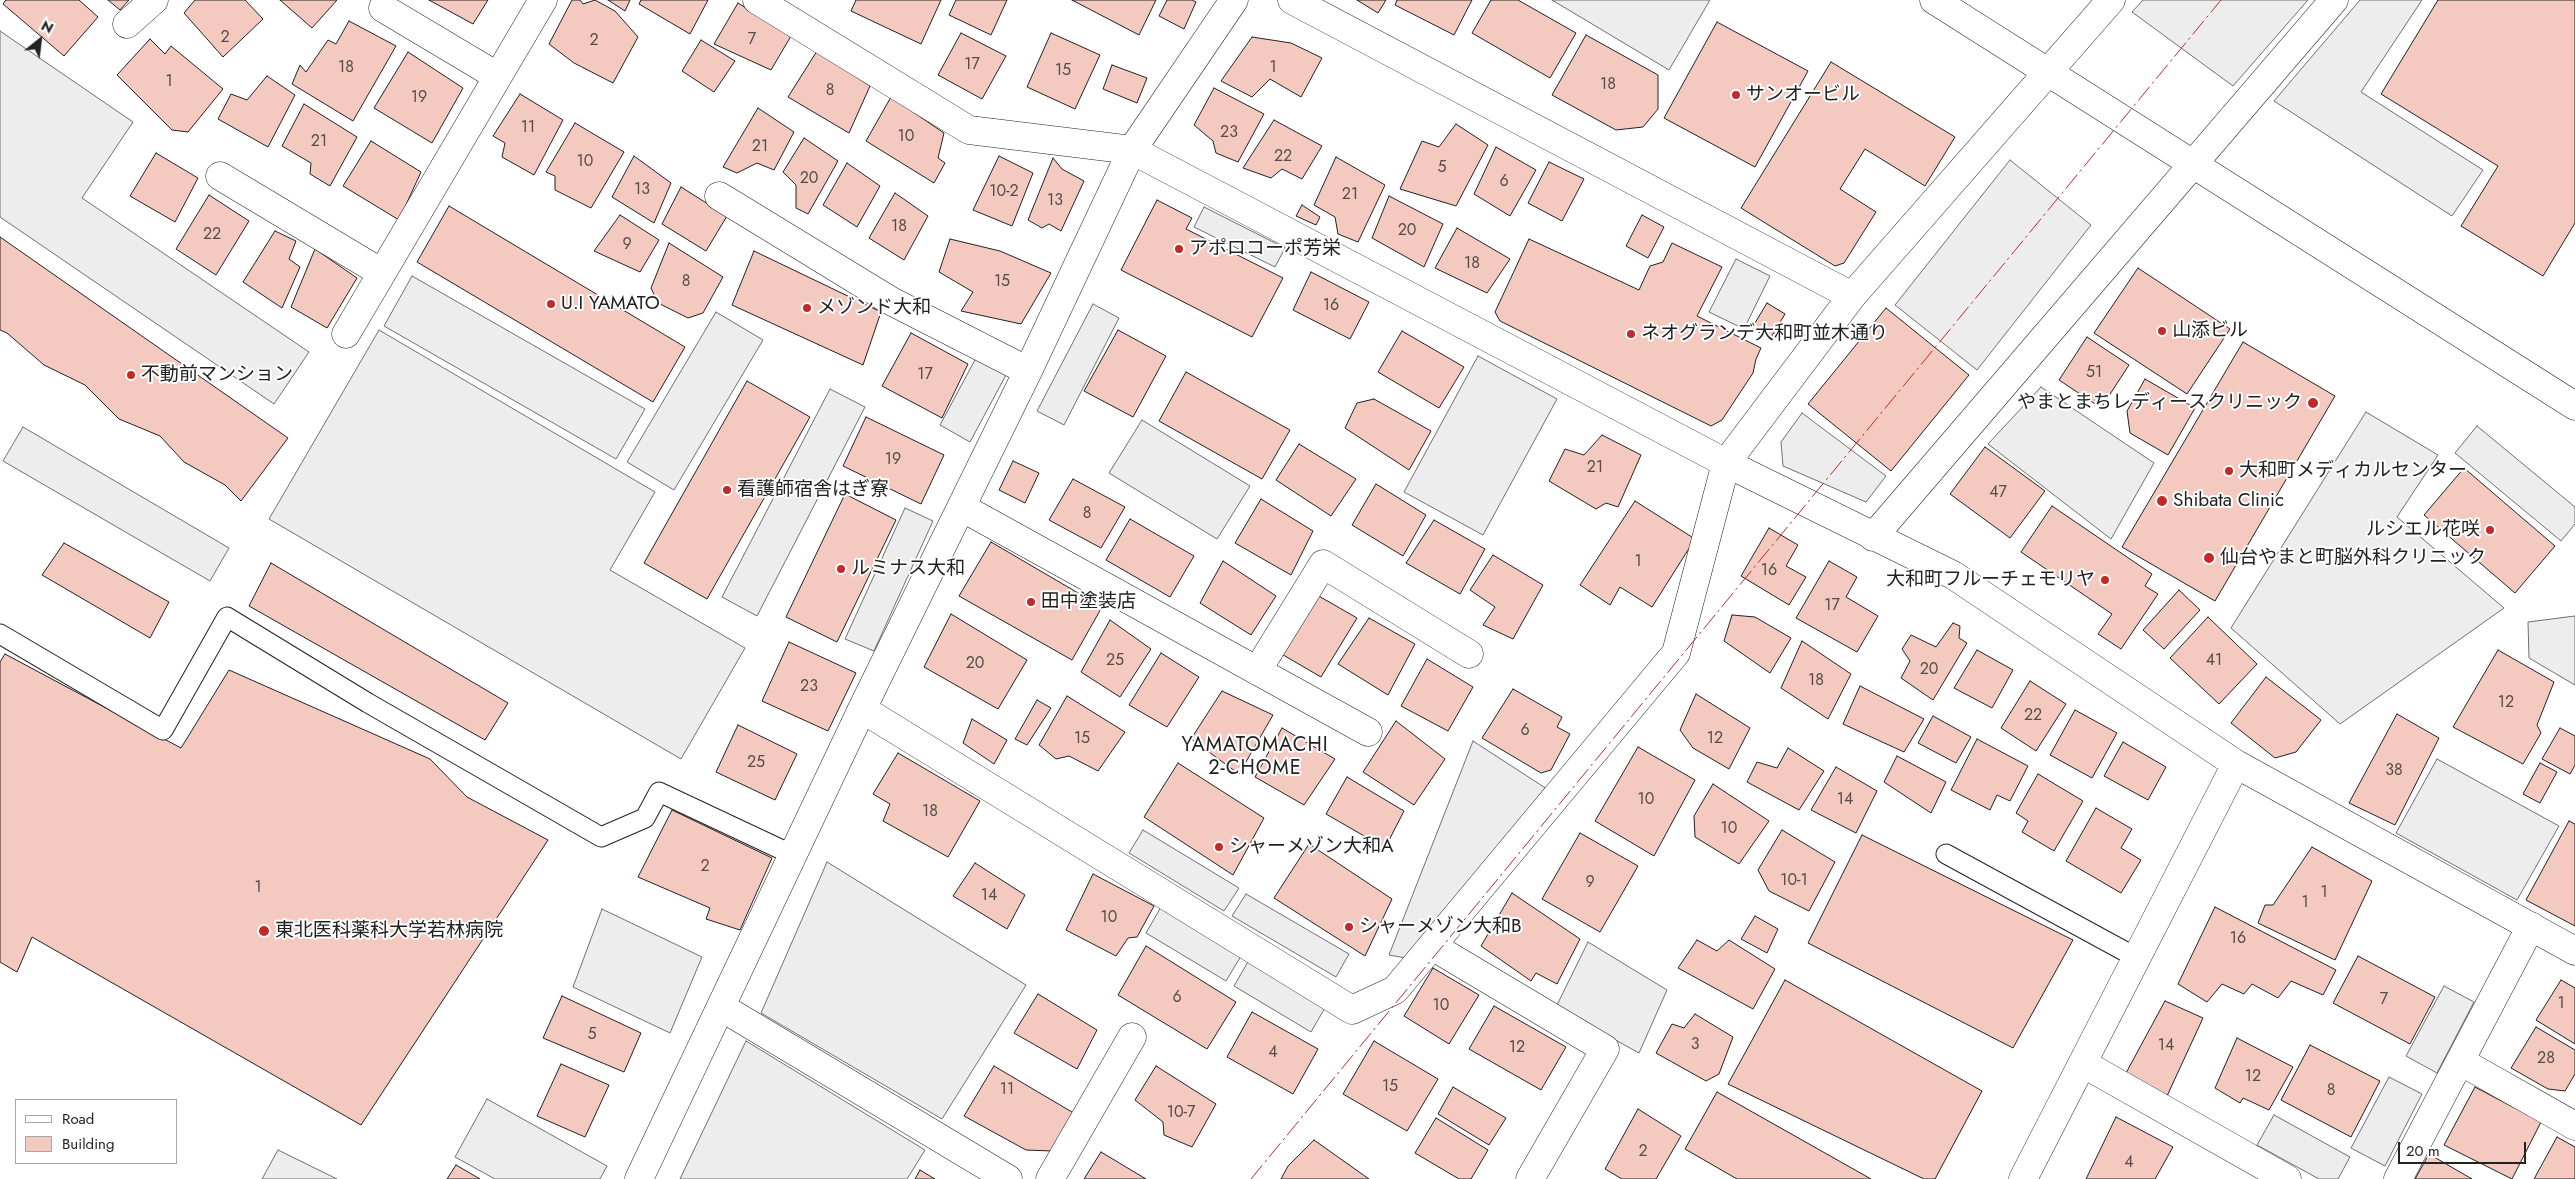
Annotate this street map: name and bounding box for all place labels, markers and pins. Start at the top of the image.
place label: サンオービル [1746,84,1860,106]
marker: サンオービル [1730,89,1742,101]
place label: アポロコーポ芳栄 [1189,238,1341,260]
marker: アポロコーポ芳栄 [1173,243,1185,255]
place label: U.I YAMATO [561,293,660,315]
place label: メゾンド大和 [817,297,931,319]
marker: U.I YAMATO [545,298,557,310]
marker: メゾンド大和 [801,302,813,314]
place label: 山添ビル [2172,320,2248,342]
place label: ネオグランデ大和町並木通り [1641,323,1888,345]
marker: 山添ビル [2156,325,2168,337]
marker: ネオグランデ大和町並木通り [1625,328,1637,340]
place label: 不動前マンション [141,364,293,386]
marker: 不動前マンション [125,369,137,381]
place label: やまとまちレディースクリニック [2017,392,2302,414]
marker: やまとまちレディースクリニック [2306,396,2320,410]
place label: 大和町メディカルセンター [2239,460,2467,482]
marker: 大和町メディカルセンター [2223,465,2235,477]
place label: 看護師宿舎はぎ寮 [737,479,889,501]
marker: 看護師宿舎はぎ寮 [721,484,733,496]
place label: Shibata Clinic [2173,490,2284,512]
marker: Shibata Clinic [2155,494,2169,508]
place label: ルシエル花咲 [2366,519,2480,541]
marker: ルシエル花咲 [2484,524,2496,536]
place label: 仙台やまと町脳外科クリニック [2220,547,2486,569]
marker: 仙台やまと町脳外科クリニック [2202,551,2216,565]
place label: ルミナス大和 [851,558,965,580]
marker: ルミナス大和 [835,563,847,575]
place label: 大和町フルーチェモリヤ [1886,569,2095,591]
marker: 大和町フルーチェモリヤ [2099,574,2111,586]
place label: 田中塗装店 [1041,591,1136,613]
marker: 田中塗装店 [1025,596,1037,608]
place label: シャーメゾン大和A [1229,836,1394,858]
marker: シャーメゾン大和A [1213,841,1225,853]
place label: シャーメゾン大和B [1359,916,1522,938]
place label: 東北医科薬科大学若林病院 [275,920,503,942]
marker: シャーメゾン大和B [1343,921,1355,933]
marker: 東北医科薬科大学若林病院 [257,924,271,938]

